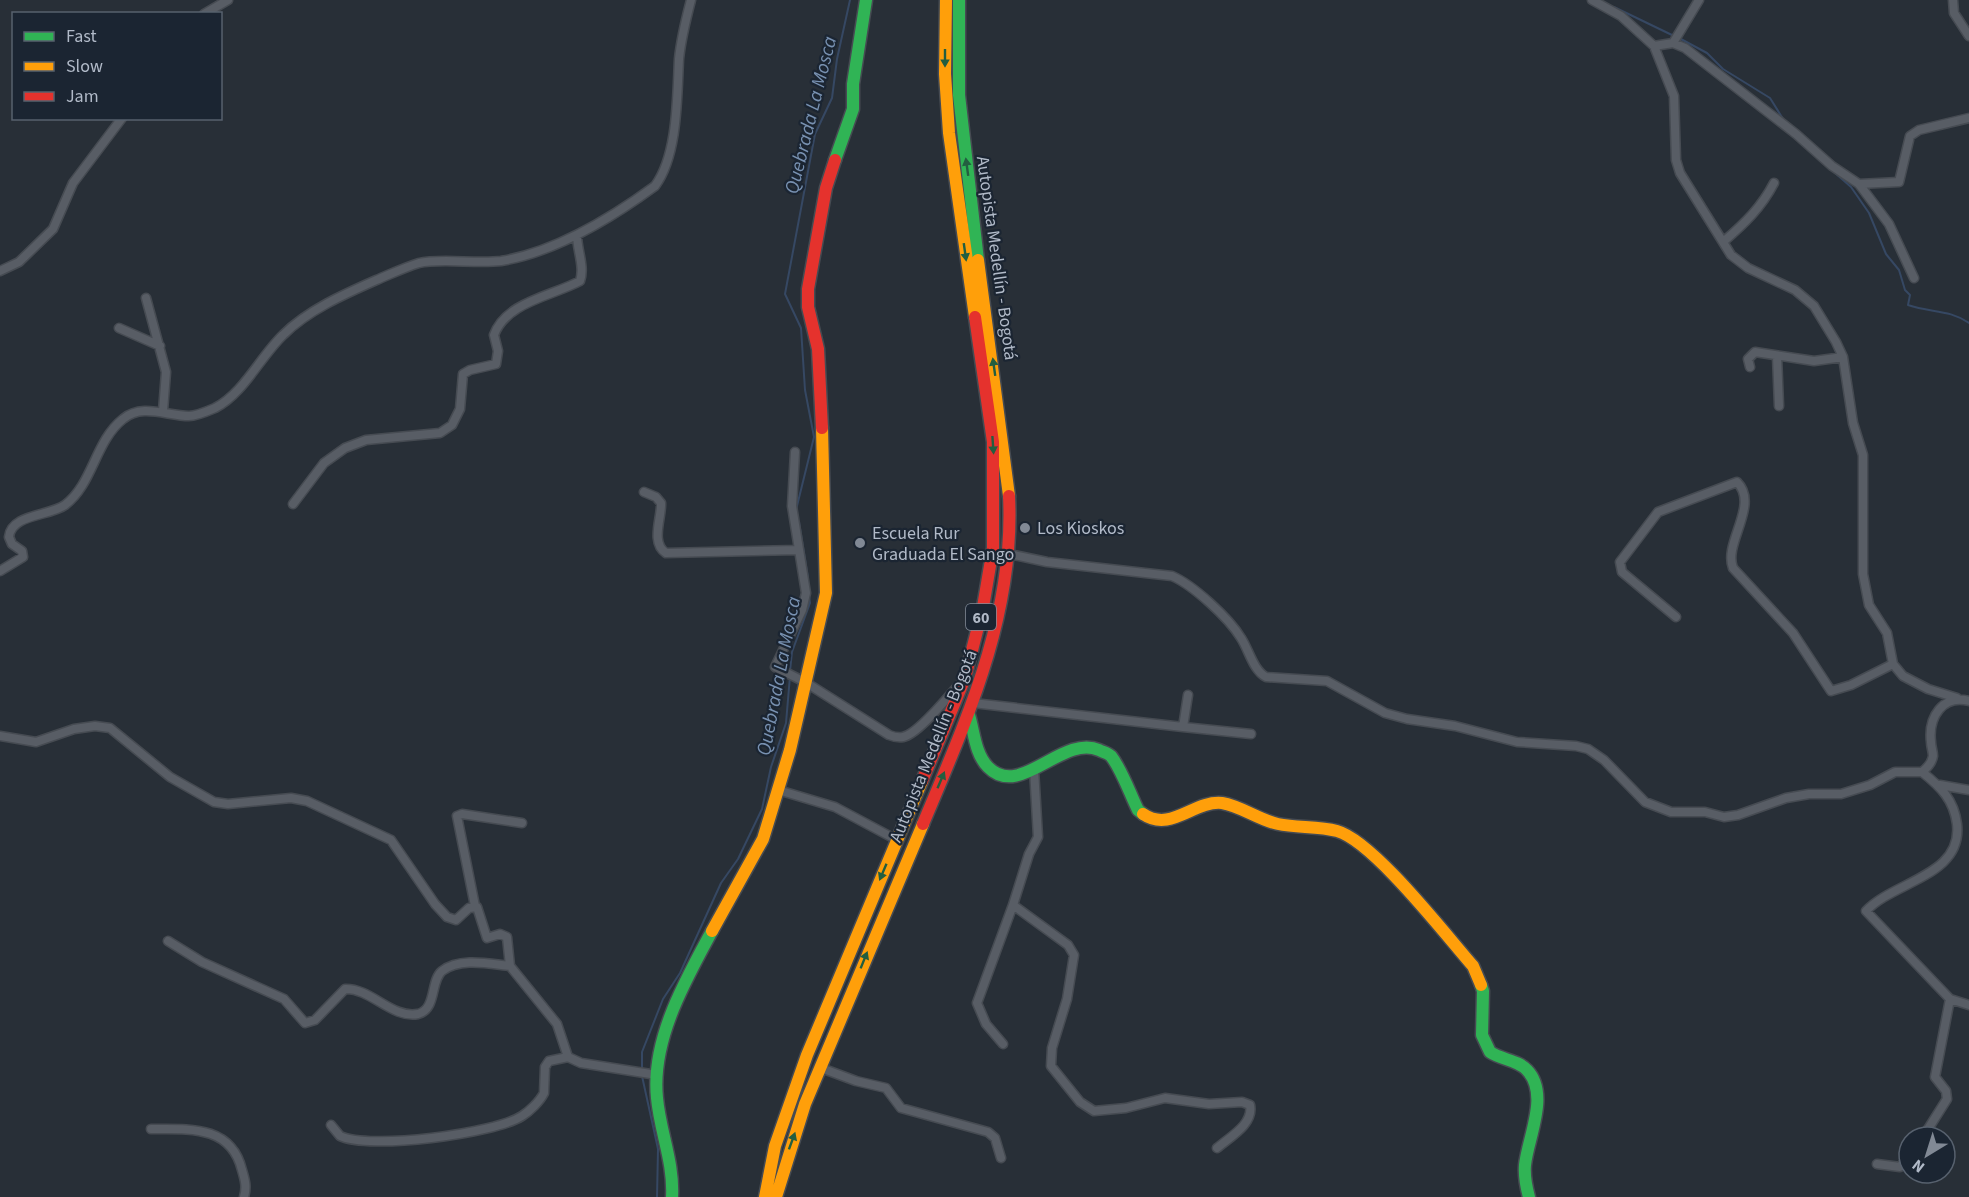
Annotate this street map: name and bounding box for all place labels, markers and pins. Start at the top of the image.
place label: Los Kioskos [1037,516,1124,541]
place label: Escuela Rur Graduada El Sango [872,521,1014,567]
marker: Los Kioskos [1018,521,1032,535]
marker: Escuela Rur Graduada El Sango [853,536,867,550]

